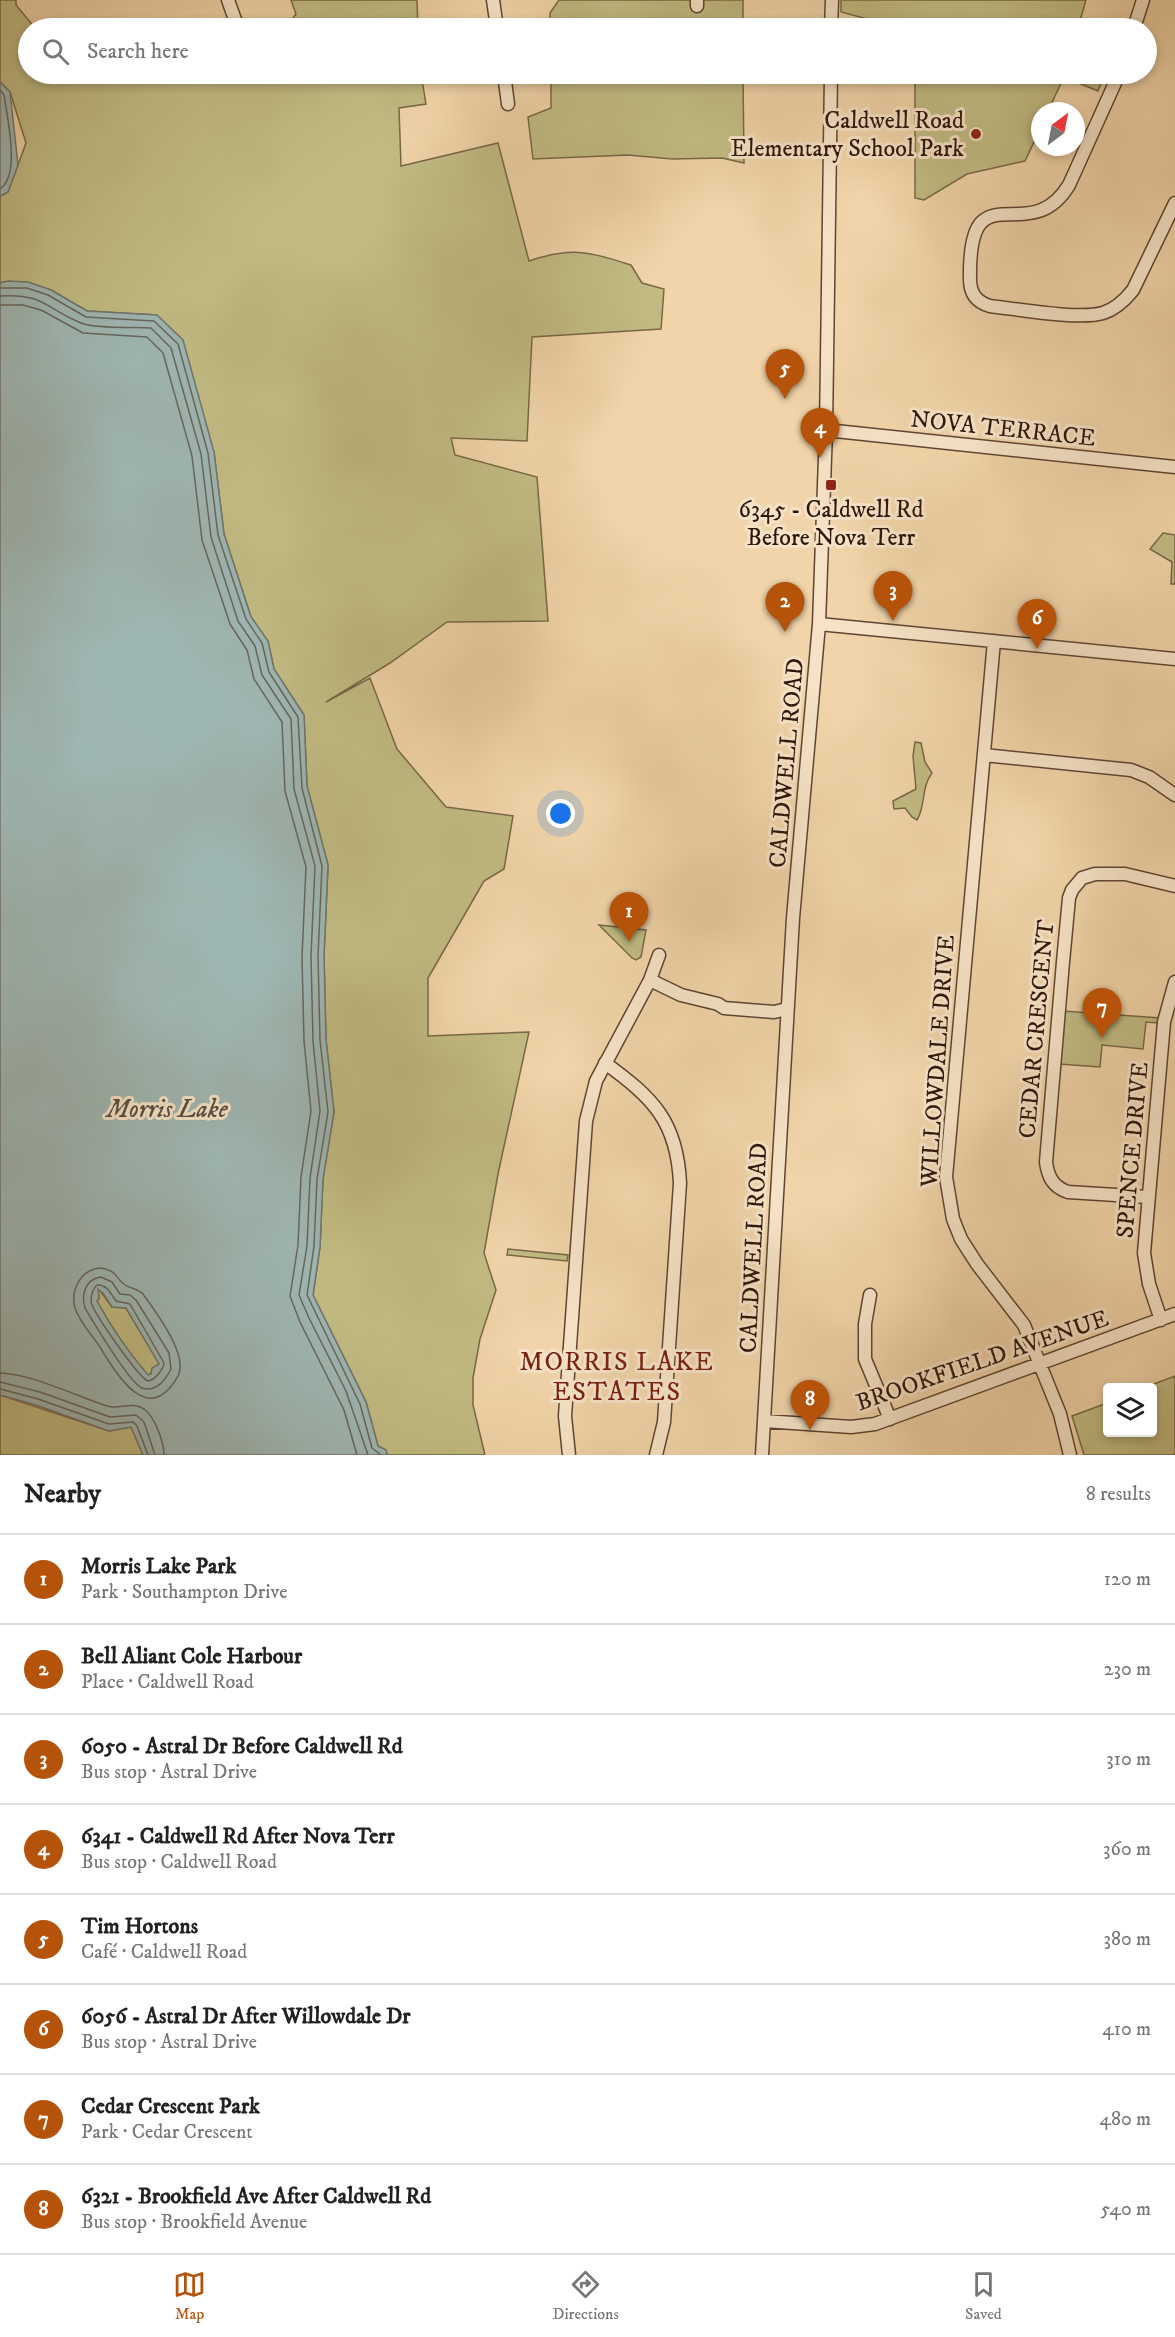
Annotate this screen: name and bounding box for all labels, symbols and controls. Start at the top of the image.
search box [18,18,1157,84]
icon: search [39,35,72,68]
text: Search here [87,38,189,65]
north arrow [1031,102,1085,156]
place label: Caldwell Road Elementary School Park [730,106,964,164]
marker: Caldwell Road Elementary School Park [969,127,983,141]
pin: 5 [766,350,804,399]
street label: NOVA TERRACE [909,404,1097,454]
pin: 4 [800,408,840,458]
marker: 6345 - Caldwell Rd Before Nova Terr [824,478,838,492]
place label: 6345 - Caldwell Rd Before Nova Terr [738,495,924,553]
pin: 3 [874,572,912,621]
pin: 2 [766,582,804,632]
pin: 6 [1018,600,1056,649]
street label: CALDWELL ROAD [763,657,811,869]
your location [546,799,575,828]
pin: 1 [610,892,648,942]
street label: CEDAR CRESCENT [1012,919,1061,1140]
street label: WILLOWDALE DRIVE [914,934,962,1189]
pin: 7 [1082,988,1122,1038]
street label: SPENCE DRIVE [1110,1061,1156,1239]
water label: Morris Lake [105,1093,229,1126]
street label: CALDWELL ROAD [734,1142,774,1354]
street label: BROOKFIELD AVENUE [852,1304,1113,1418]
district label: MORRIS LAKE ESTATES [519,1346,715,1409]
pin: 8 [790,1380,830,1430]
map controls [1103,1383,1157,1437]
button: layers [1103,1383,1157,1437]
text: Nearby [24,1478,101,1511]
text: 8 results [1086,1482,1151,1507]
text: Morris Lake Park [81,1553,236,1580]
text: 1 [40,1567,47,1592]
text: 120 m [1104,1567,1151,1592]
text: Park · Southampton Drive [81,1580,287,1605]
text: Bell Aliant Cole Harbour [81,1643,302,1670]
text: 2 [39,1657,48,1682]
text: 230 m [1104,1657,1151,1682]
text: Place · Caldwell Road [81,1670,254,1695]
text: 6050 - Astral Dr Before Caldwell Rd [81,1733,403,1760]
text: 3 [40,1747,47,1772]
text: 310 m [1106,1747,1151,1772]
text: Bus stop · Astral Drive [81,1760,257,1785]
text: 6341 - Caldwell Rd After Nova Terr [81,1823,395,1850]
text: 4 [38,1837,49,1862]
text: 360 m [1103,1837,1151,1862]
text: Bus stop · Caldwell Road [81,1850,277,1875]
text: Tim Hortons [81,1913,198,1940]
text: 5 [39,1927,48,1952]
text: 380 m [1103,1927,1151,1952]
text: Café · Caldwell Road [81,1940,247,1965]
text: 6056 - Astral Dr After Willowdale Dr [81,2003,411,2030]
text: 6 [38,2017,49,2042]
text: 410 m [1102,2017,1151,2042]
text: Bus stop · Astral Drive [81,2030,257,2055]
text: Cedar Crescent Park [81,2093,260,2120]
text: 7 [38,2107,49,2132]
text: 480 m [1099,2107,1151,2132]
text: Park · Cedar Crescent [81,2120,253,2145]
text: 6321 - Brookfield Ave After Caldwell Rd [81,2183,431,2210]
text: 8 [38,2197,49,2222]
text: 540 m [1101,2197,1151,2222]
text: Bus stop · Brookfield Avenue [81,2210,307,2235]
tab: Map [173,2268,206,2324]
tab: Directions [552,2268,619,2324]
tab: Saved [965,2268,1002,2324]

